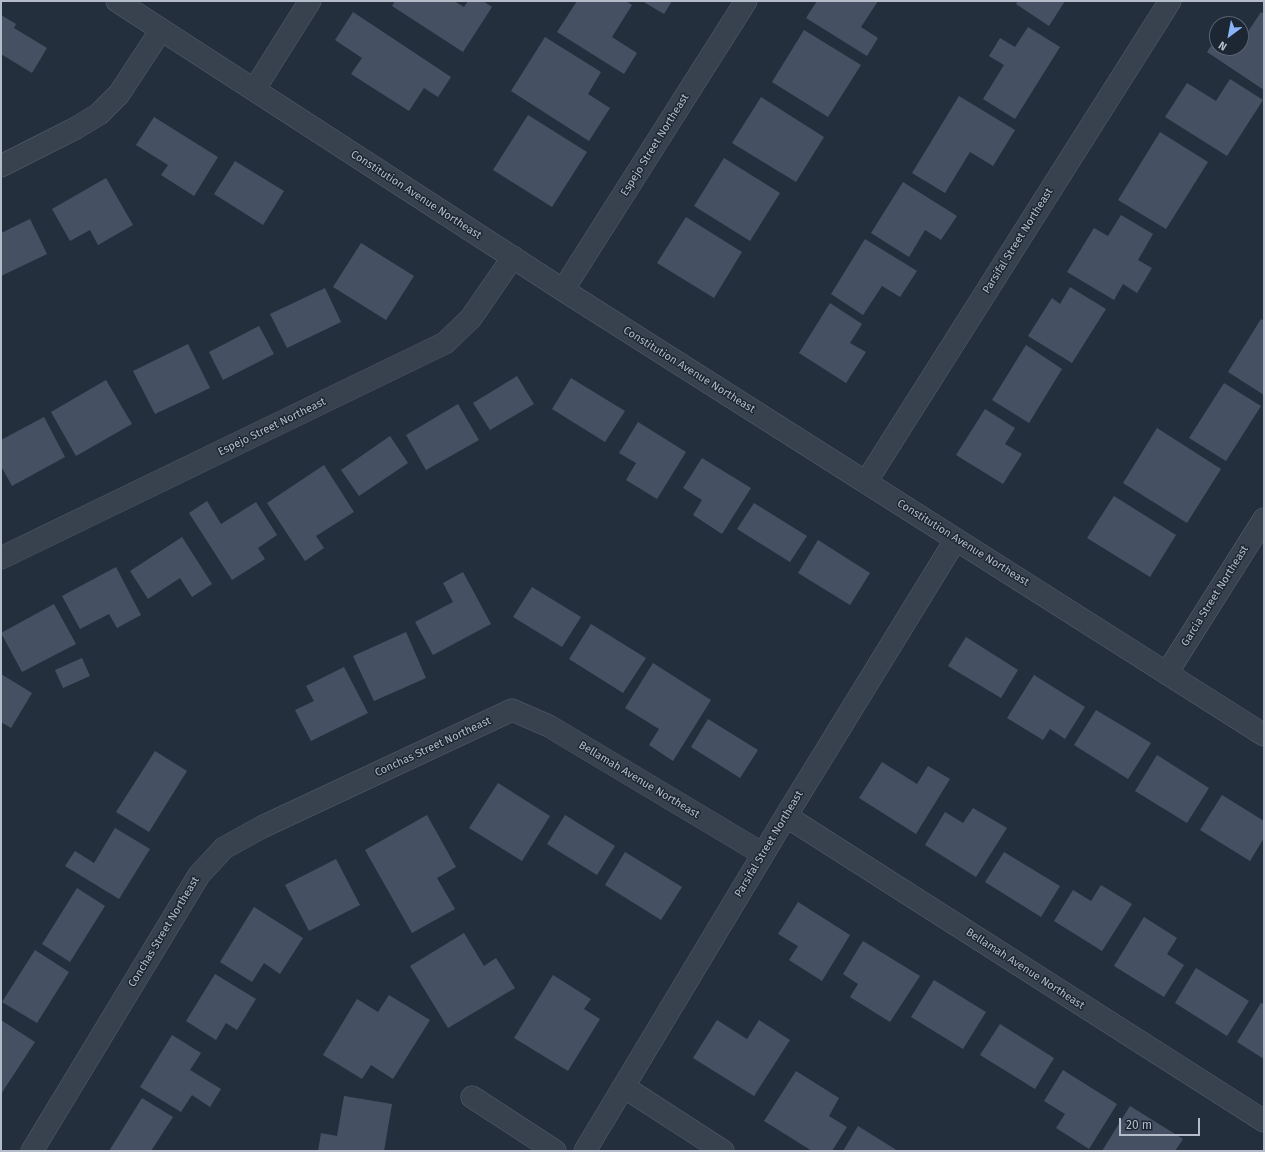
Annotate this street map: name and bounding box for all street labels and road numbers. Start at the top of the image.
street label: Espejo Street Northeast [618,91,692,199]
street label: Constitution Avenue Northeast [348,148,484,242]
street label: Parsifal Street Northeast [980,186,1056,296]
street label: Constitution Avenue Northeast [621,324,757,416]
street label: Espejo Street Northeast [216,395,328,459]
street label: Constitution Avenue Northeast [895,497,1031,589]
street label: Garcia Street Northeast [1179,543,1251,649]
street label: Conchas Street Northeast [373,714,493,780]
street label: Bellamah Avenue Northeast [576,739,702,821]
street label: Parsifal Street Northeast [732,788,806,900]
street label: Conchas Street Northeast [126,874,202,990]
street label: Bellamah Avenue Northeast [963,926,1087,1012]

